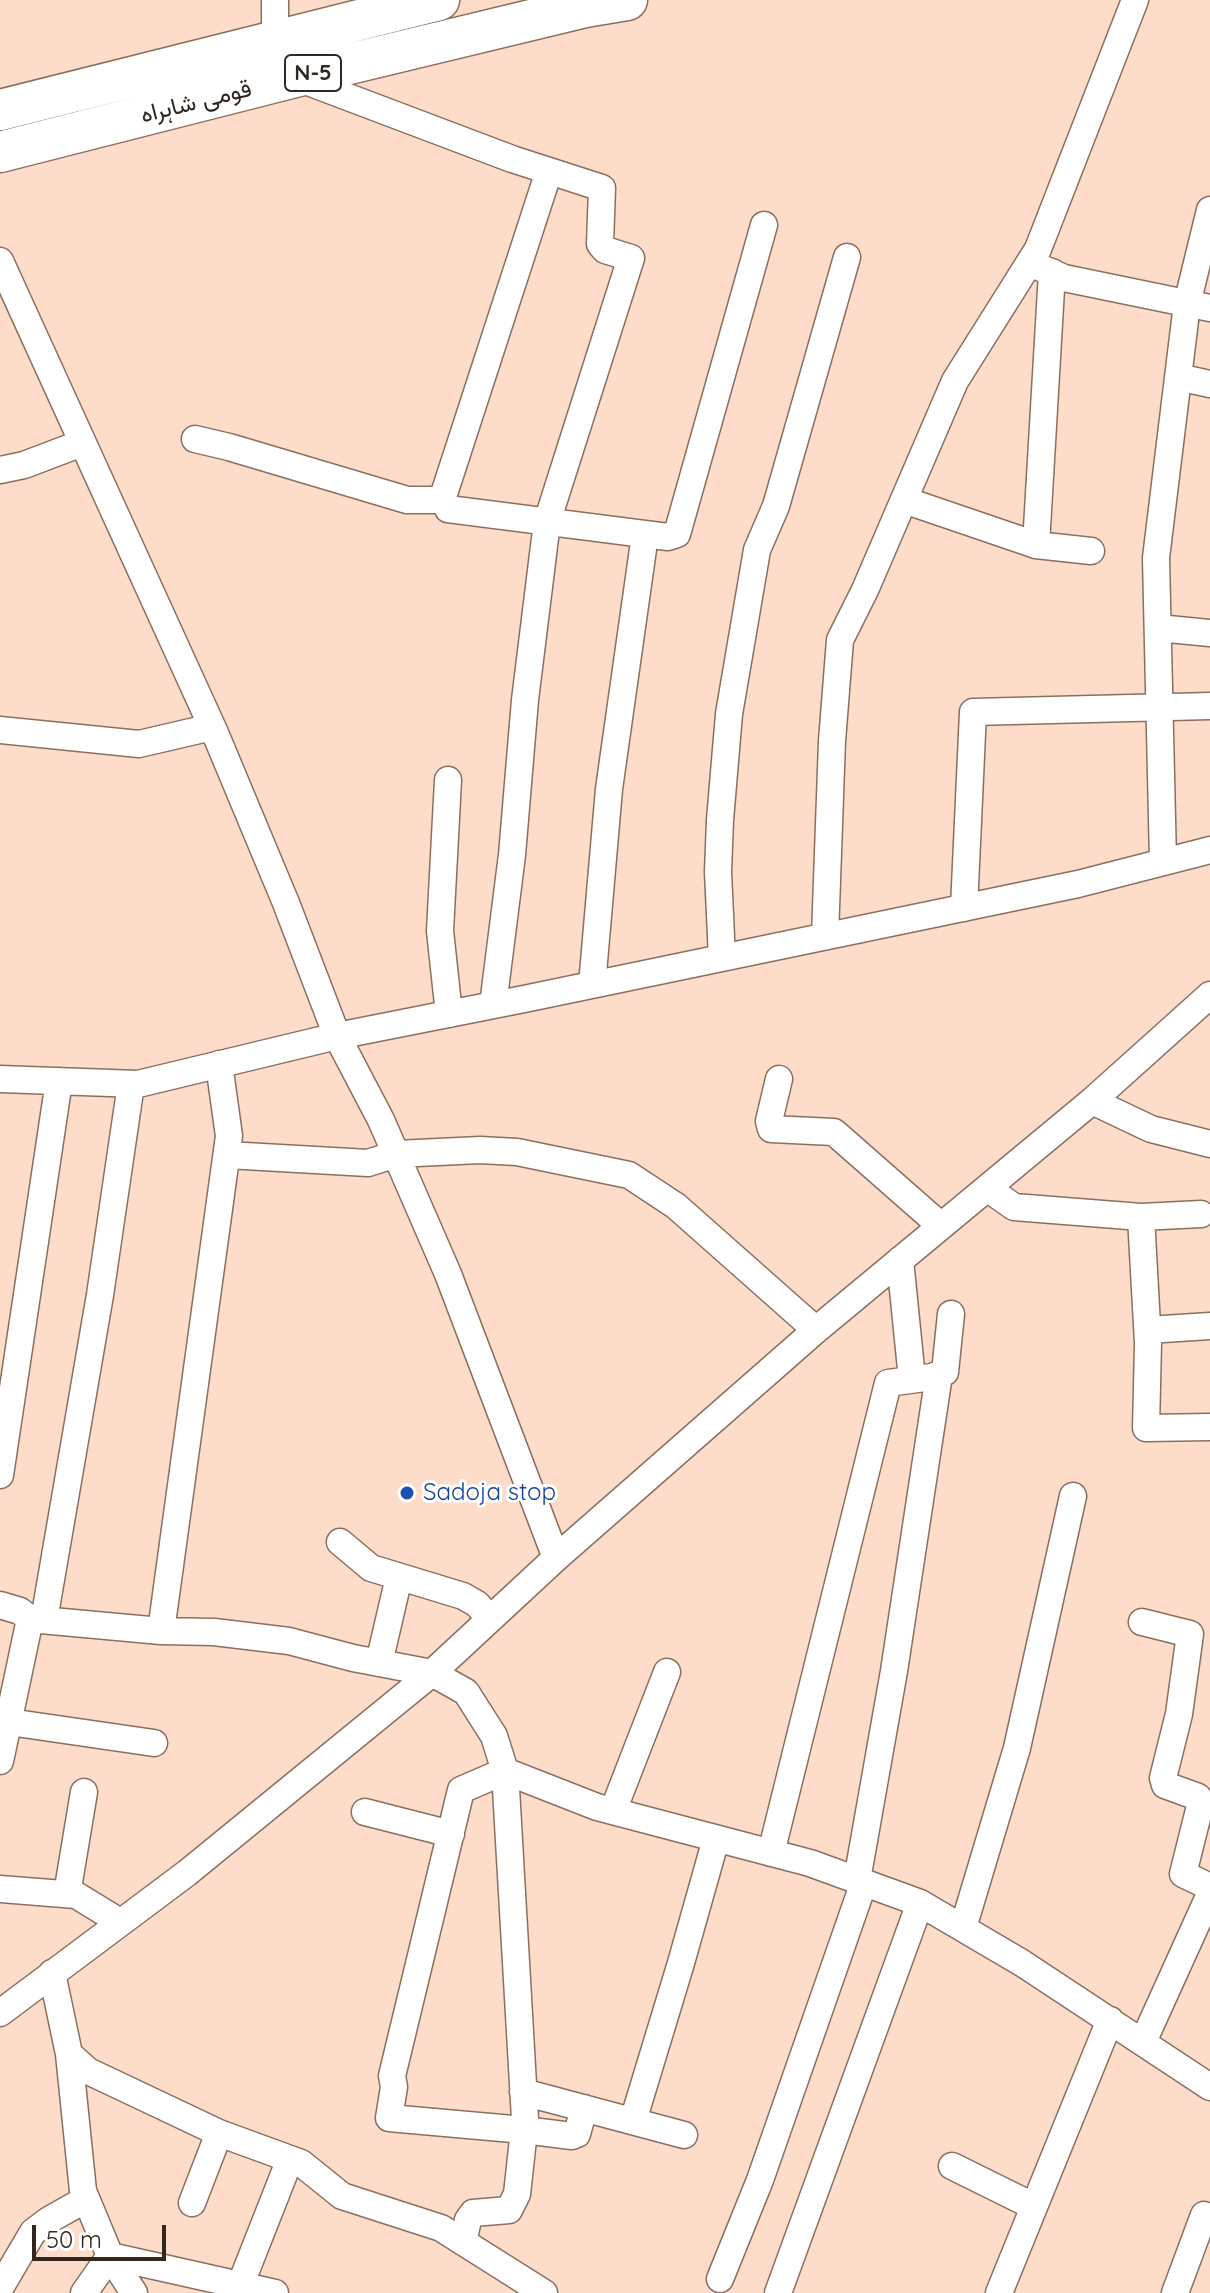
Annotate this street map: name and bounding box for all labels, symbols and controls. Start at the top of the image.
road number: N-5 [285,55,341,91]
street label: قومی شاہراہ [137,74,255,130]
place label: Sadoja stop [423,1479,556,1507]
marker: Sadoja stop [398,1484,416,1502]
scale bar [36,2209,170,2259]
text: 50 m [46,2224,102,2254]

